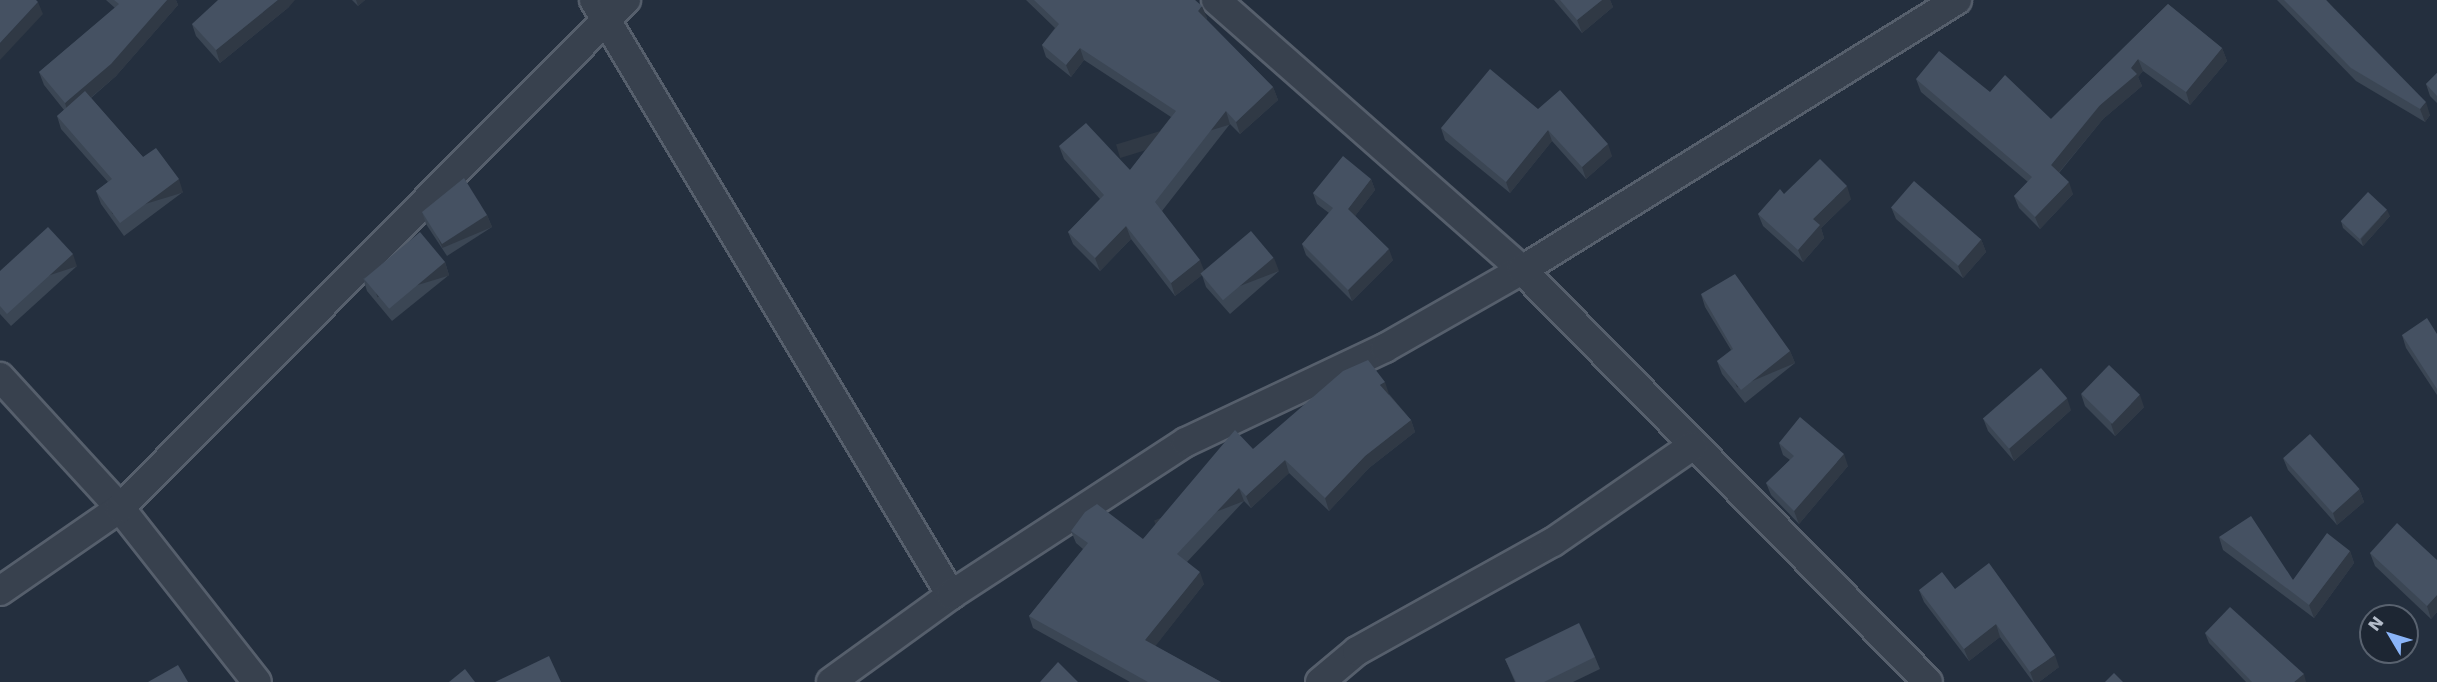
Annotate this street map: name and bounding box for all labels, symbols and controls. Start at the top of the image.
north arrow [2359,604,2419,664]
text: N [2364,613,2388,635]

